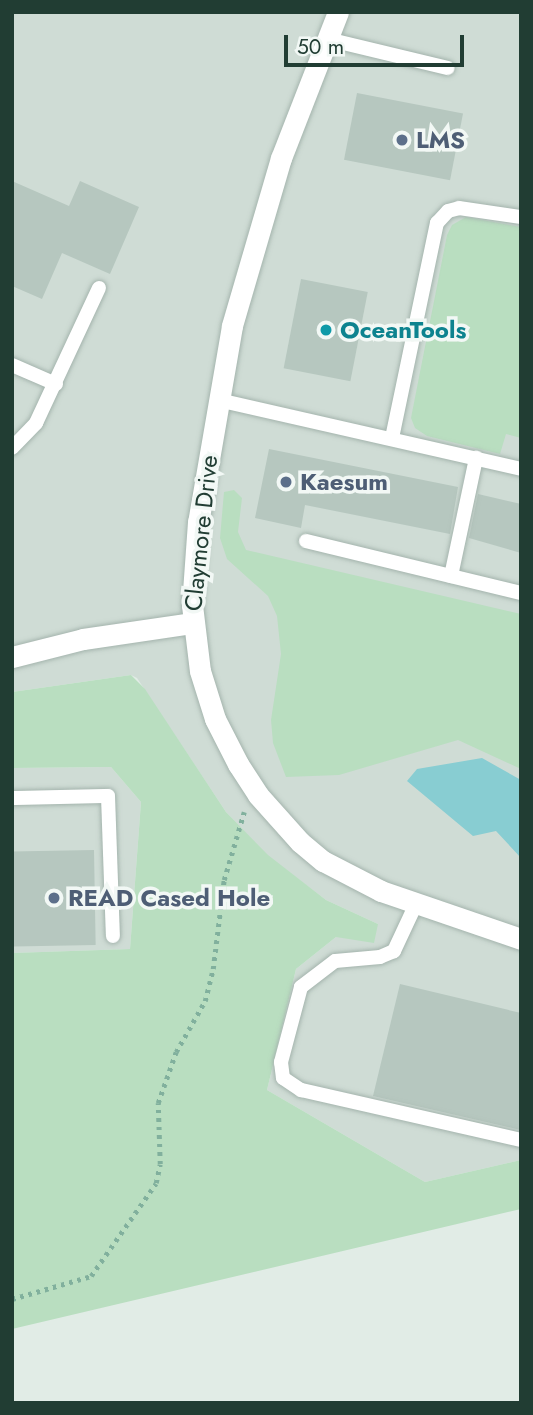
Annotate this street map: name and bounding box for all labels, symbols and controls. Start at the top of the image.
scale bar [288,21,468,65]
text: 50 m [297,32,344,62]
place label: LMS [416,126,465,154]
marker: LMS [394,132,410,148]
place label: OceanTools [340,316,466,344]
marker: OceanTools [318,322,334,338]
street label: Claymore Drive [178,454,224,612]
place label: Kaesum [300,468,388,496]
marker: Kaesum [278,474,294,490]
place label: READ Cased Hole [68,884,270,912]
marker: READ Cased Hole [46,890,62,906]

